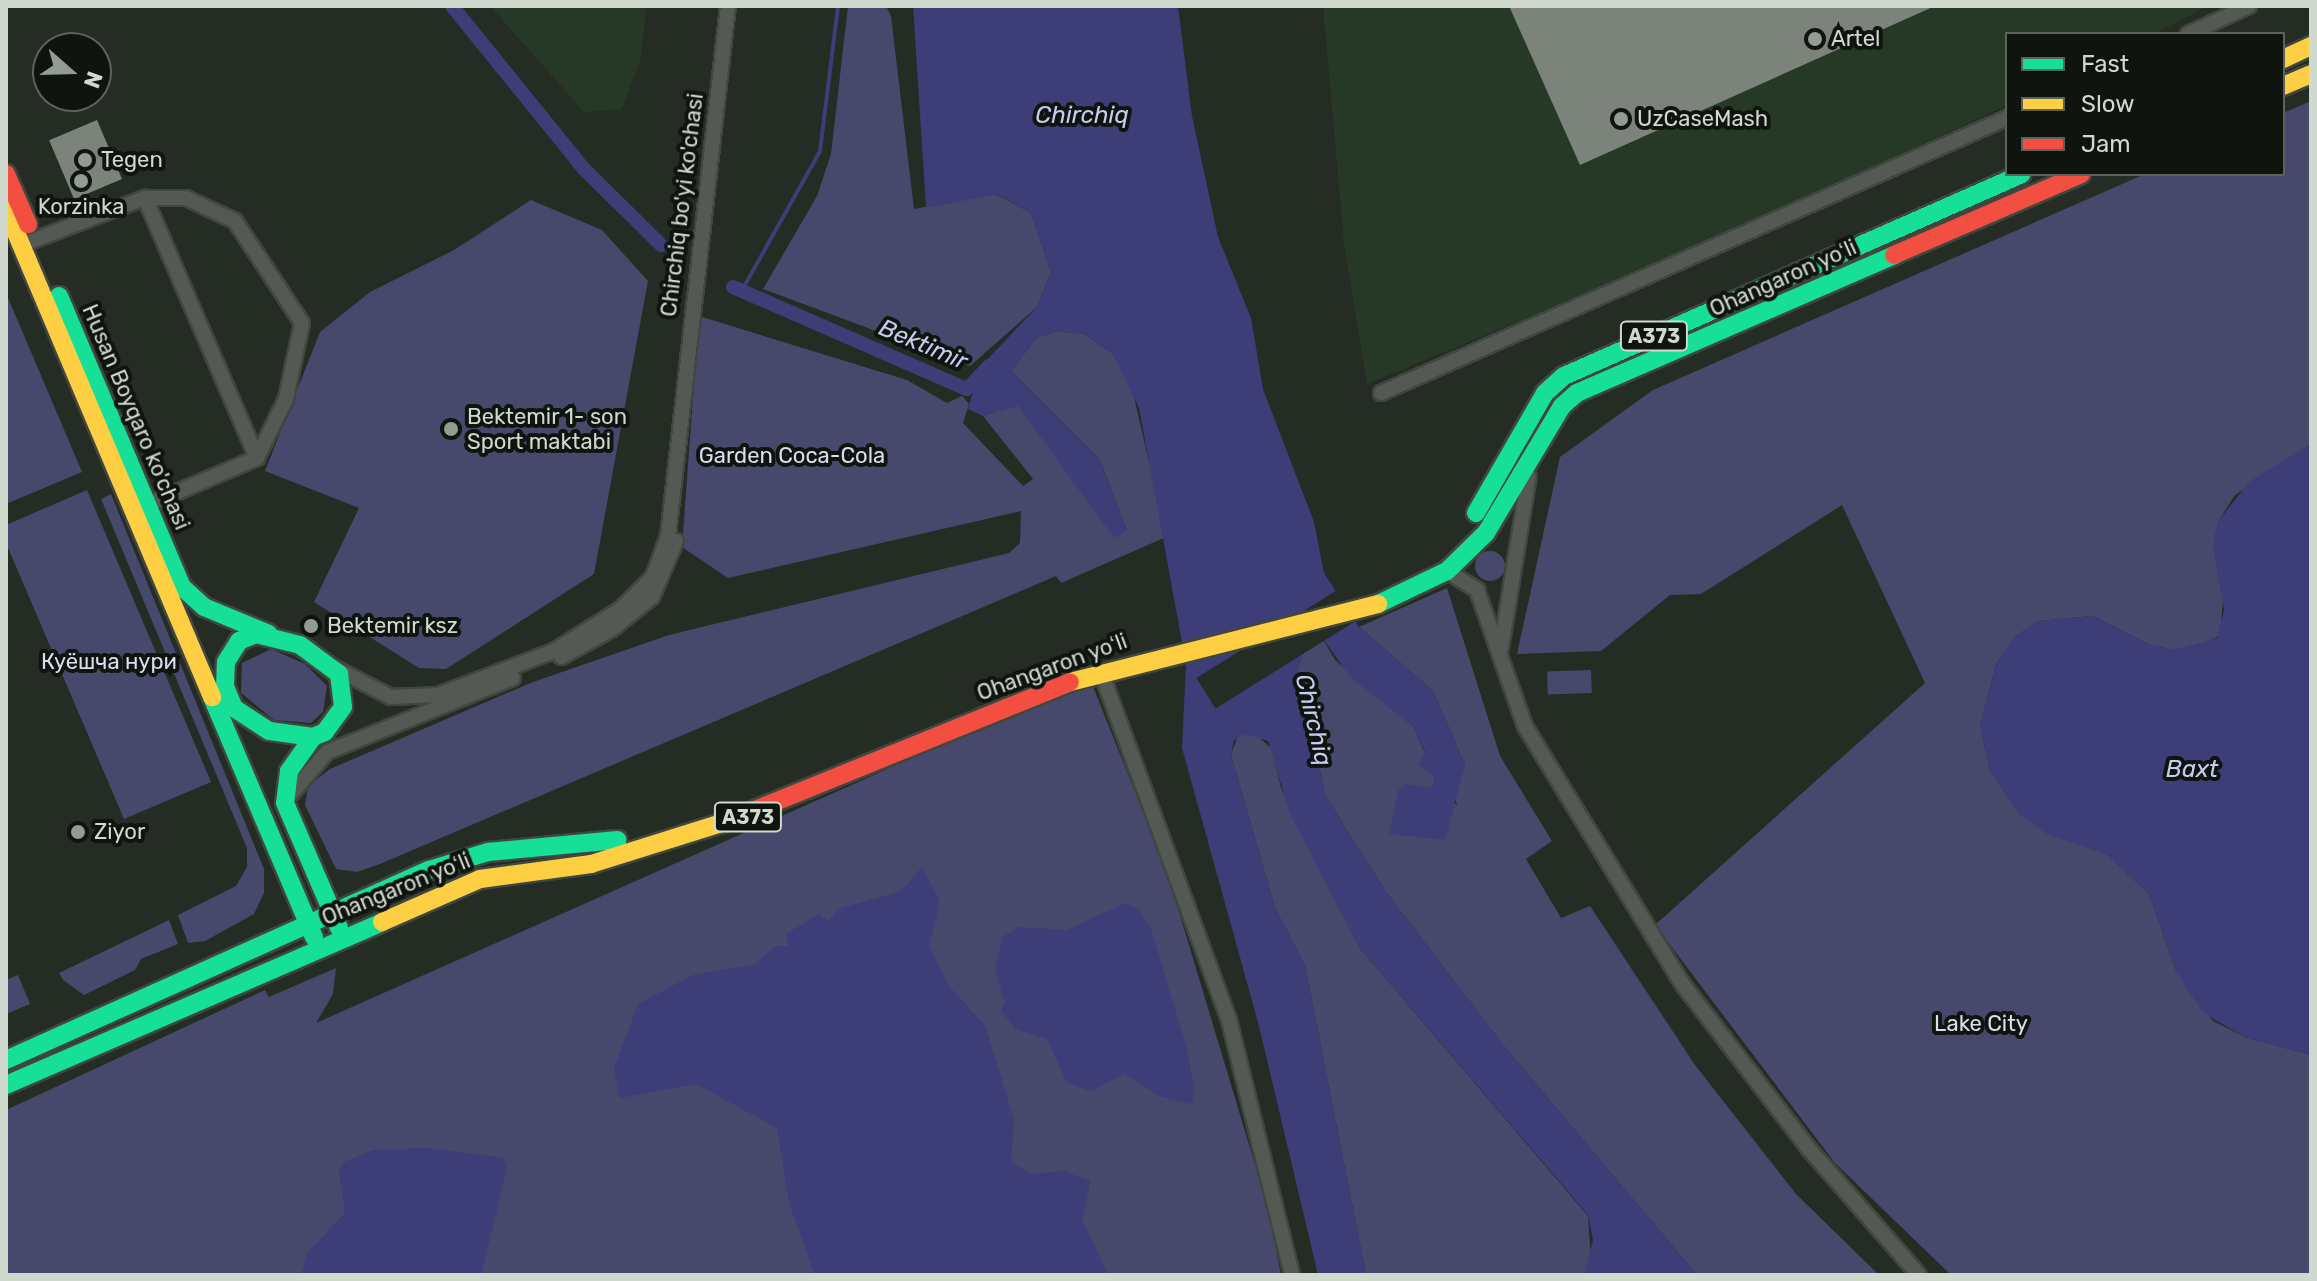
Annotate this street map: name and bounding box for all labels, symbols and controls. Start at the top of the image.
place label: Artel [1831,26,1880,52]
marker: Artel [1806,30,1824,48]
north arrow [32,32,112,112]
legend [2005,32,2285,176]
text: Fast [2081,50,2129,78]
text: N [78,68,109,92]
text: Slow [2081,90,2134,118]
street label: Chirchiq bo'yi ko'chasi [655,92,709,318]
water label: Chirchiq [1035,102,1129,130]
place label: UzCaseMash [1637,106,1768,132]
marker: UzCaseMash [1612,110,1630,128]
text: Jam [2081,130,2131,158]
place label: Tegen [101,147,163,173]
marker: Tegen [76,151,94,169]
marker: Korzinka [72,172,90,190]
place label: Korzinka [38,194,124,220]
street label: Ohangaron yoʻli [1705,234,1861,322]
street label: Husan Boyqaro ko'chasi [77,300,195,534]
water label: Bektimir [874,314,972,376]
road number: A373 [1618,320,1690,352]
place label: Bektemir 1- son Sport maktabi [467,403,628,454]
marker: Bektemir 1- son Sport maktabi [442,420,460,438]
park label: Garden Coca-Cola [699,443,885,469]
place label: Bektemir ksz [327,613,458,639]
marker: Bektemir ksz [302,617,320,635]
street label: Ohangaron yoʻli [973,627,1131,707]
park label: Куёшча нури [41,649,177,675]
water label: Chirchiq [1288,671,1338,769]
water label: Baхt [2166,756,2218,784]
road number: A373 [712,801,784,833]
place label: Ziyor [94,819,145,845]
marker: Ziyor [69,823,87,841]
street label: Ohangaron yoʻli [318,847,474,931]
park label: Lake City [1934,1011,2028,1037]

